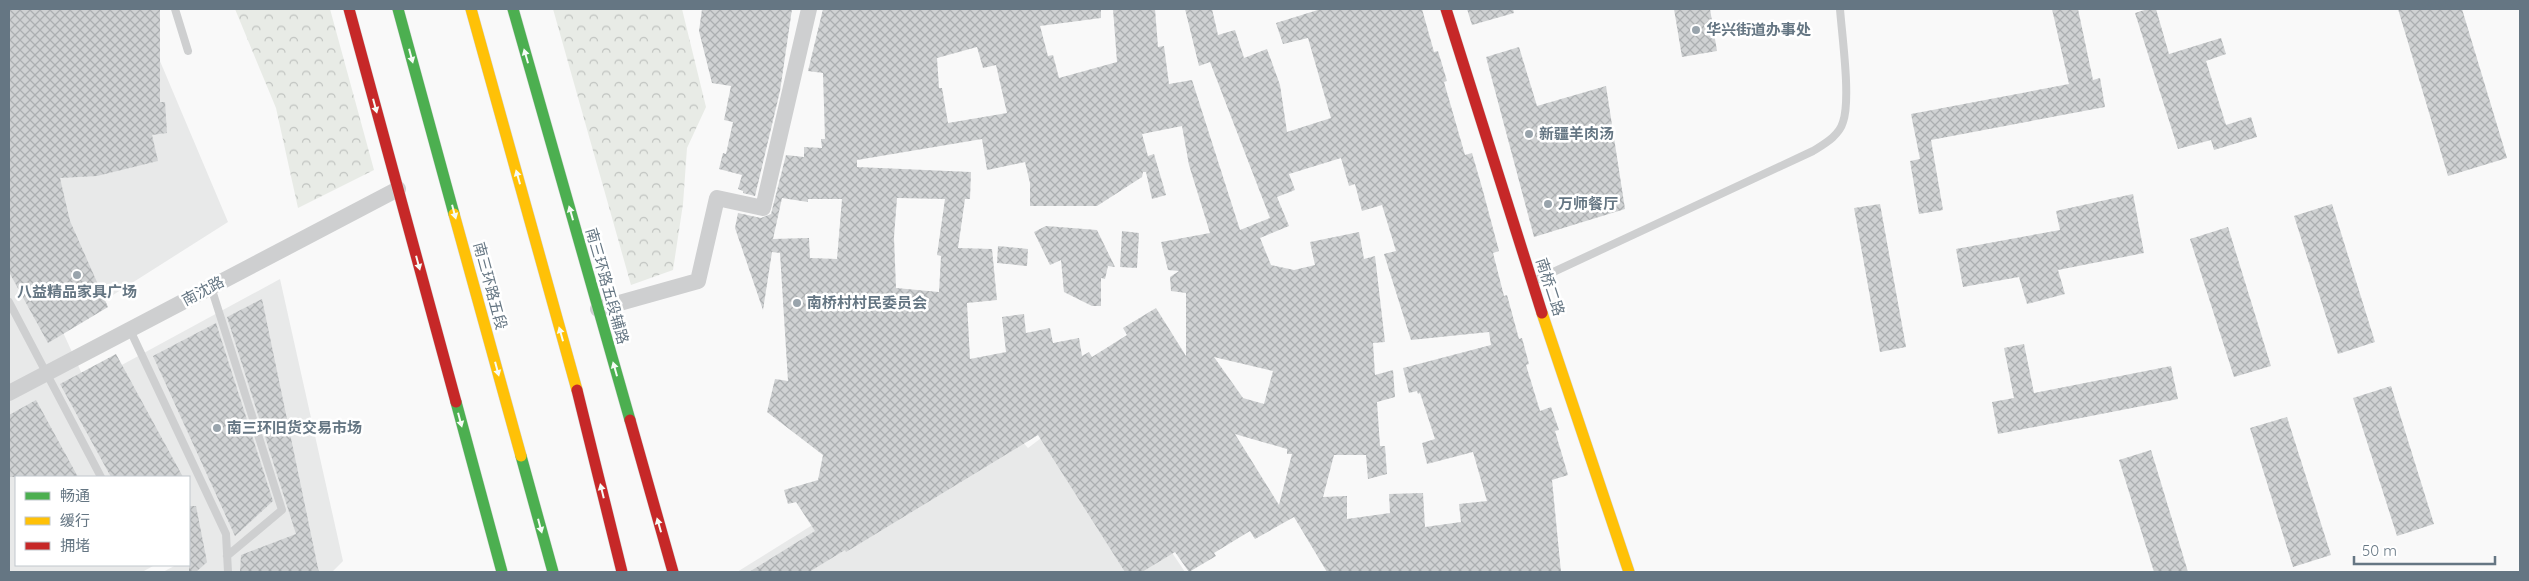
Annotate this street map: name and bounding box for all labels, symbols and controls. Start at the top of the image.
place label: 华兴街道办事处 [1706,20,1811,39]
marker: 华兴街道办事处 [1690,24,1702,36]
one-way arrow [408,48,416,63]
one-way arrow [522,49,530,64]
one-way arrow [372,99,380,114]
place label: 新疆羊肉汤 [1539,124,1614,143]
marker: 新疆羊肉汤 [1523,128,1535,140]
one-way arrow [514,170,522,185]
place label: 万师餐厅 [1558,194,1618,213]
marker: 万师餐厅 [1542,198,1554,210]
one-way arrow [451,205,459,220]
one-way arrow [566,205,574,220]
street label: 南三环路五段辅路 [582,226,633,346]
street label: 南三环路五段 [470,240,511,332]
street label: 南桥二路 [1532,255,1569,318]
one-way arrow [414,256,422,271]
marker: 八益精品家具广场 [71,269,83,281]
street label: 南沈路 [178,272,227,310]
place label: 八益精品家具广场 [17,282,137,301]
place label: 南桥村村民委员会 [807,293,927,312]
marker: 南桥村村民委员会 [791,297,803,309]
one-way arrow [557,326,565,341]
one-way arrow [611,361,619,377]
one-way arrow [494,362,502,377]
one-way arrow [457,413,465,428]
place label: 南三环旧货交易市场 [227,418,362,437]
marker: 南三环旧货交易市场 [211,422,223,434]
legend [15,476,190,566]
one-way arrow [598,484,606,499]
text: 畅通 [60,486,90,505]
text: 缓行 [60,511,90,530]
one-way arrow [537,518,545,533]
one-way arrow [655,518,663,533]
scale bar [2354,534,2495,566]
text: 拥堵 [60,536,90,555]
text: 50 m [2362,541,2397,560]

